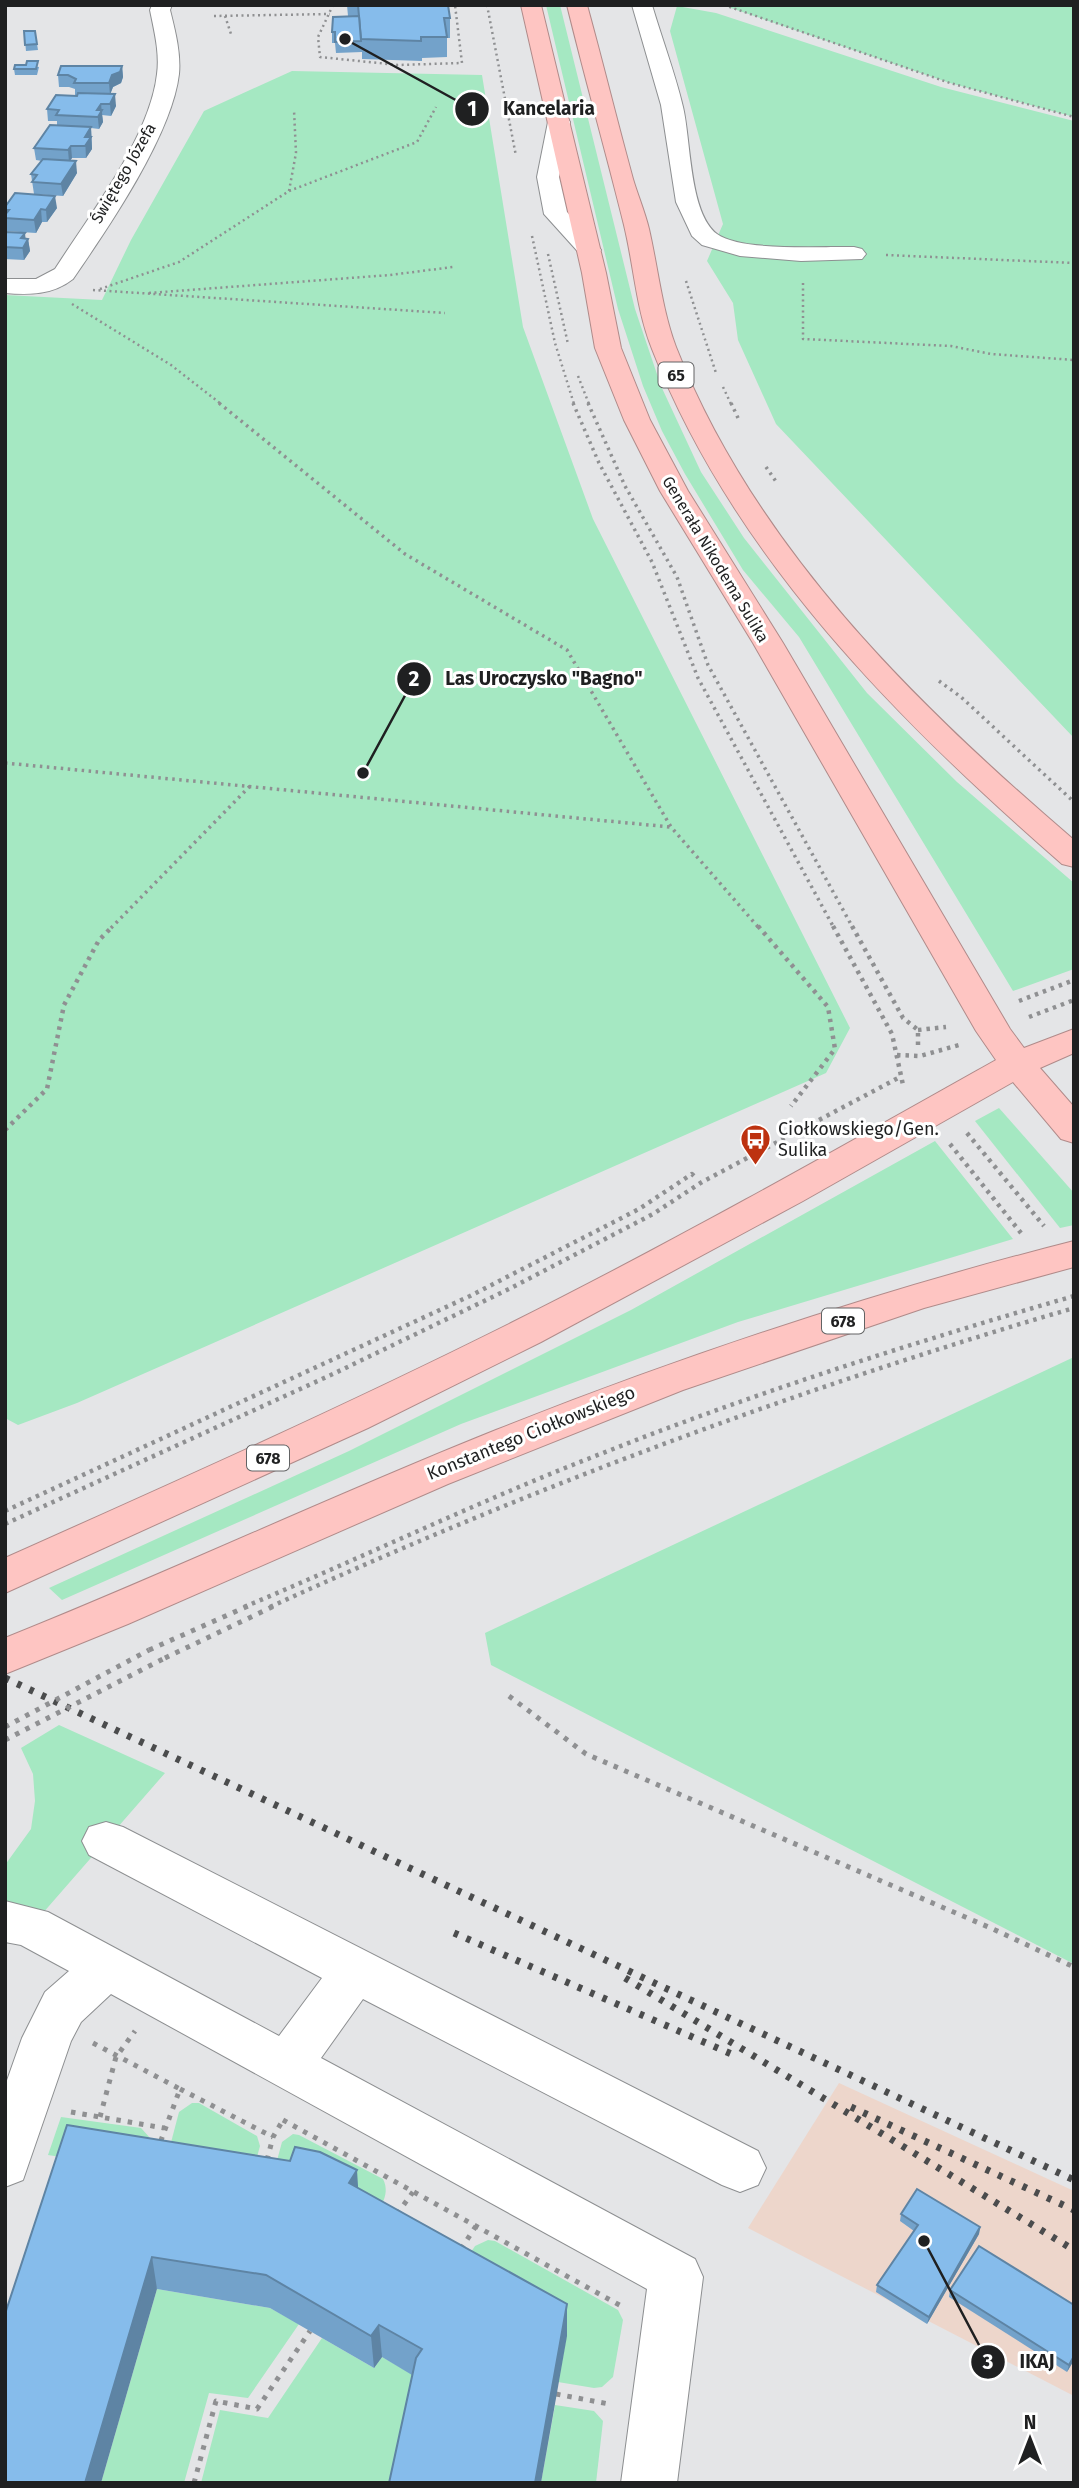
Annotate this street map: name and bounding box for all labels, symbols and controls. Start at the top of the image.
callout: Kancelaria [454,89,609,129]
text: 1 [467,96,477,122]
text: Kancelaria [503,97,595,120]
street label: Świętego Józefa [86,119,160,227]
road number: 65 [658,362,694,388]
street label: Generała Nikodema Sulika [658,473,773,646]
callout: Las Uroczysko "Bagno" [397,659,657,699]
text: 2 [409,666,420,692]
text: Las Uroczysko "Bagno" [445,667,643,690]
place label: Ciołkowskiego/Gen. Sulika [778,1118,939,1161]
bus stop icon: Ciołkowskiego/Gen. Sulika [738,1122,772,1166]
road number: 678 [822,1308,864,1334]
street label: Konstantego Ciołkowskiego [424,1381,638,1485]
road number: 678 [247,1446,289,1470]
callout: IKAJ [971,2342,1068,2382]
text: 3 [982,2349,994,2375]
text: IKAJ [1020,2350,1054,2373]
north arrow [995,2404,1065,2474]
text: N [1024,2411,1036,2434]

